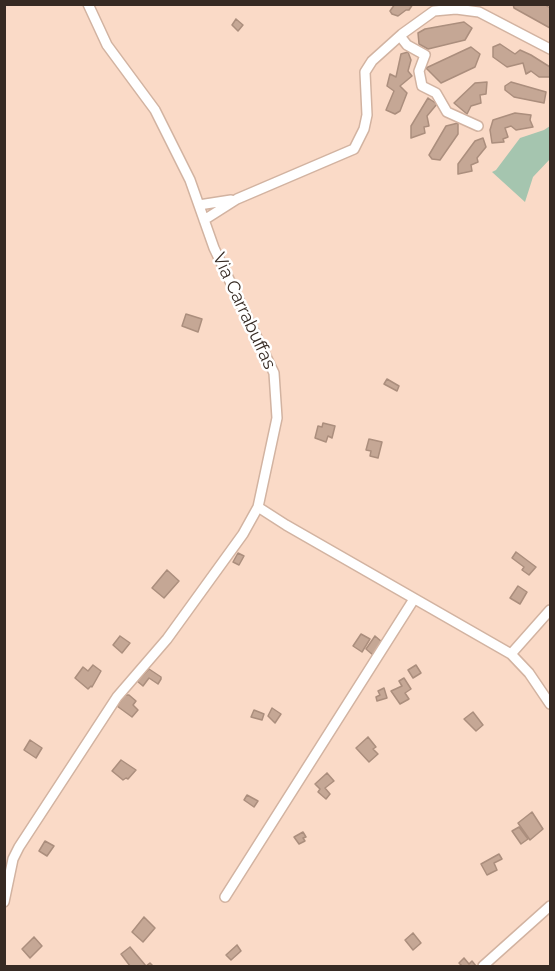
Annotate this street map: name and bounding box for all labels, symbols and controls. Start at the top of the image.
street label: Via Carrabuffas [208,249,280,373]

